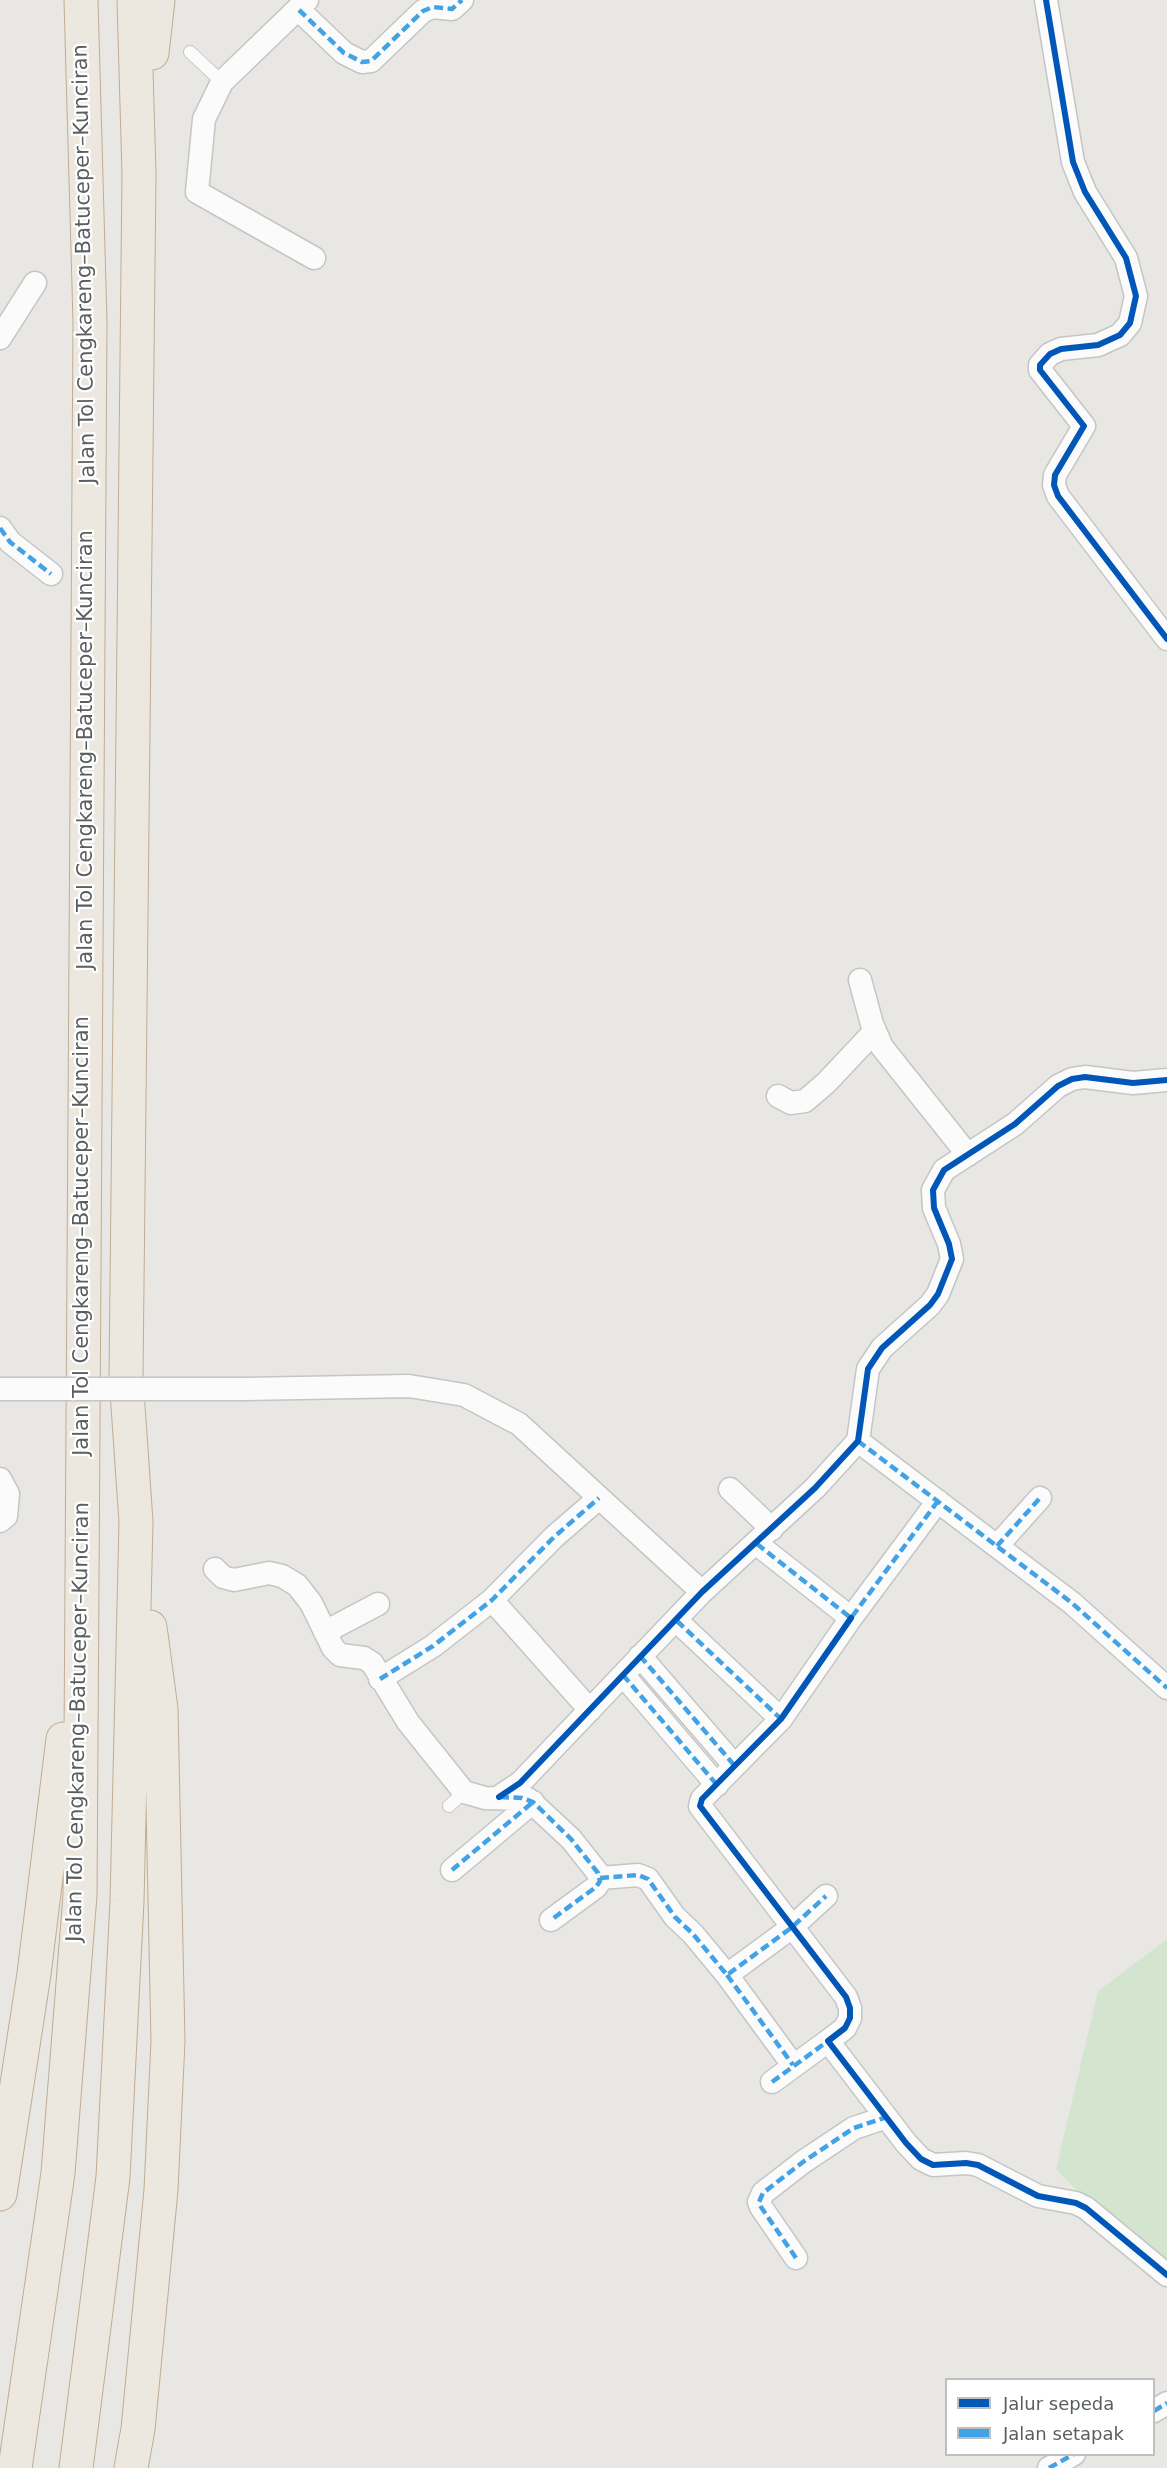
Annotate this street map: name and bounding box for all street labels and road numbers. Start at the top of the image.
street label: Jalan Tol Cengkareng–Batuceper–Kunciran [69,44,101,484]
street label: Jalan Tol Cengkareng–Batuceper–Kunciran [74,530,100,970]
street label: Jalan Tol Cengkareng–Batuceper–Kunciran [70,1016,96,1456]
street label: Jalan Tol Cengkareng–Batuceper–Kunciran [63,1502,95,1942]

